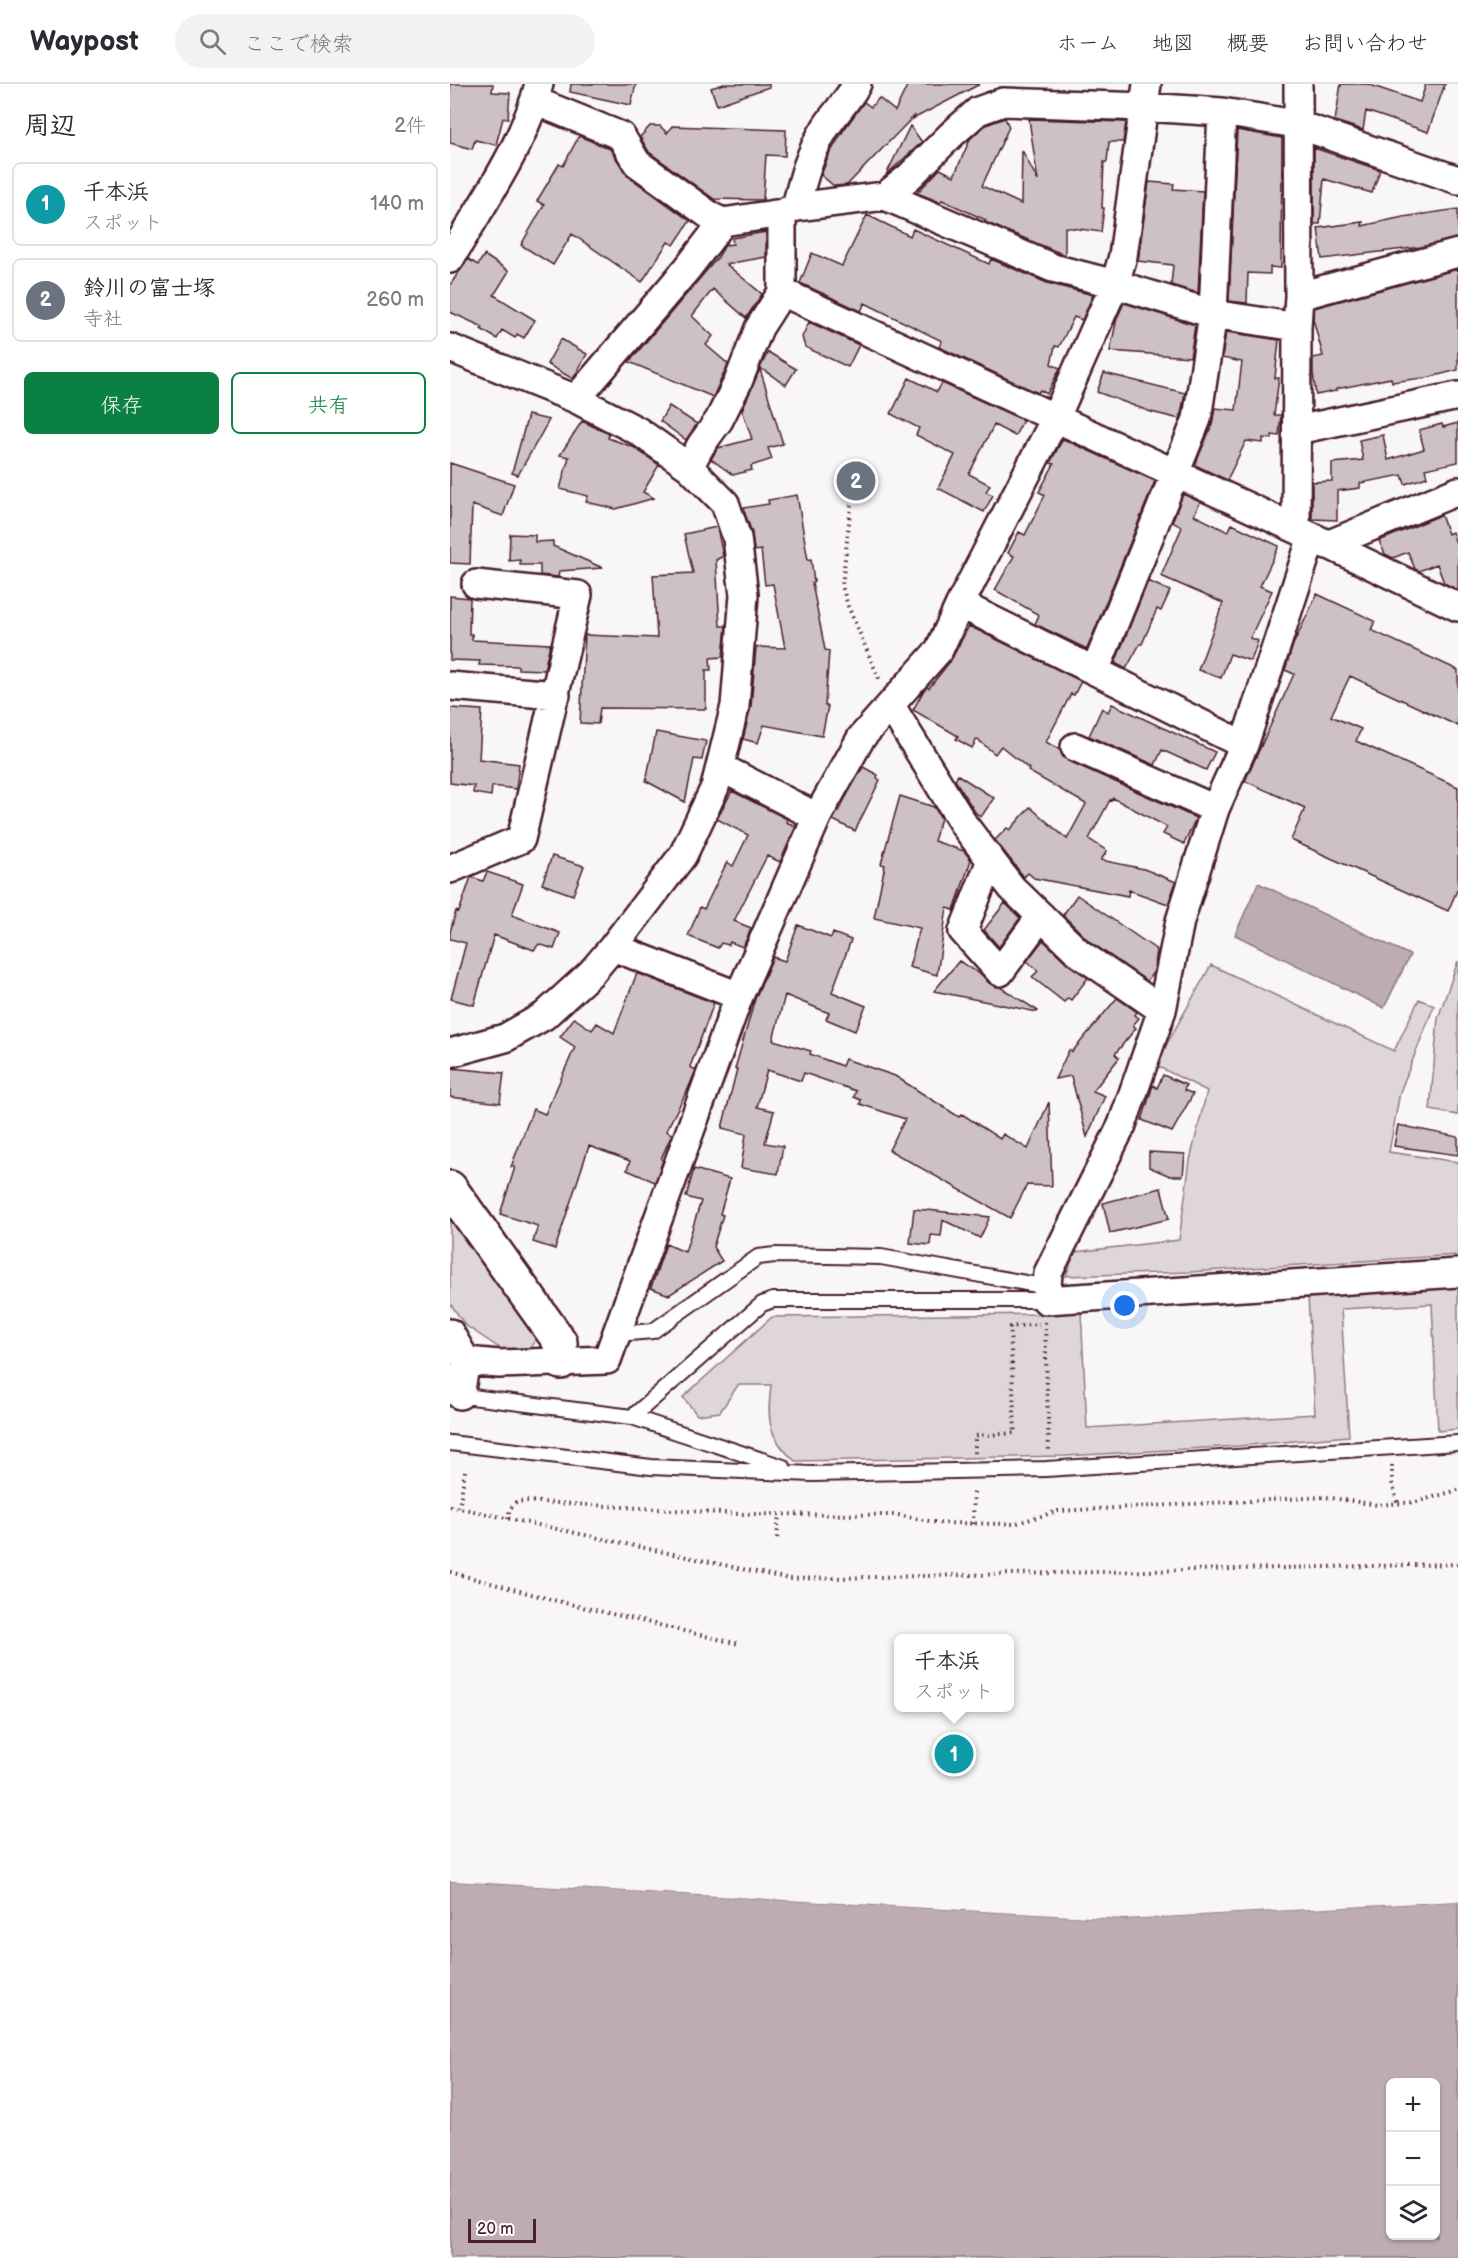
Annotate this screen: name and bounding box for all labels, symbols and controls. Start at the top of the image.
search box [175,14,595,68]
text: Waypost [30,25,139,58]
icon: search [196,25,229,58]
text: ここで検索 [244,31,354,58]
text: ホーム [1057,31,1119,56]
text: 地図 [1152,31,1194,56]
text: 概要 [1227,31,1269,56]
text: お問い合わせ [1302,31,1428,56]
text: 周辺 [24,111,76,142]
text: 2件 [394,114,426,138]
text: 千本浜 [83,179,149,206]
text: 1 [41,192,50,216]
text: 140 m [370,192,424,216]
text: スポット [83,211,163,235]
text: 鈴川の富士塚 [83,275,215,302]
text: 2 [40,288,51,312]
text: 260 m [366,288,424,312]
text: 寺社 [83,307,123,331]
button: 保存 [24,372,219,434]
button: 共有 [231,372,426,434]
pin: 2 [836,458,876,504]
your location [1110,1291,1139,1320]
popup [894,1634,1014,1712]
text: 千本浜 [914,1648,980,1675]
text: スポット [914,1680,994,1704]
pin: 1 [934,1732,974,1776]
map controls [1386,2078,1440,2240]
button: + [1386,2078,1440,2132]
button: − [1386,2132,1440,2186]
button: layers [1386,2186,1440,2240]
scale bar [468,2216,536,2244]
text: 20 m [477,2220,513,2239]

